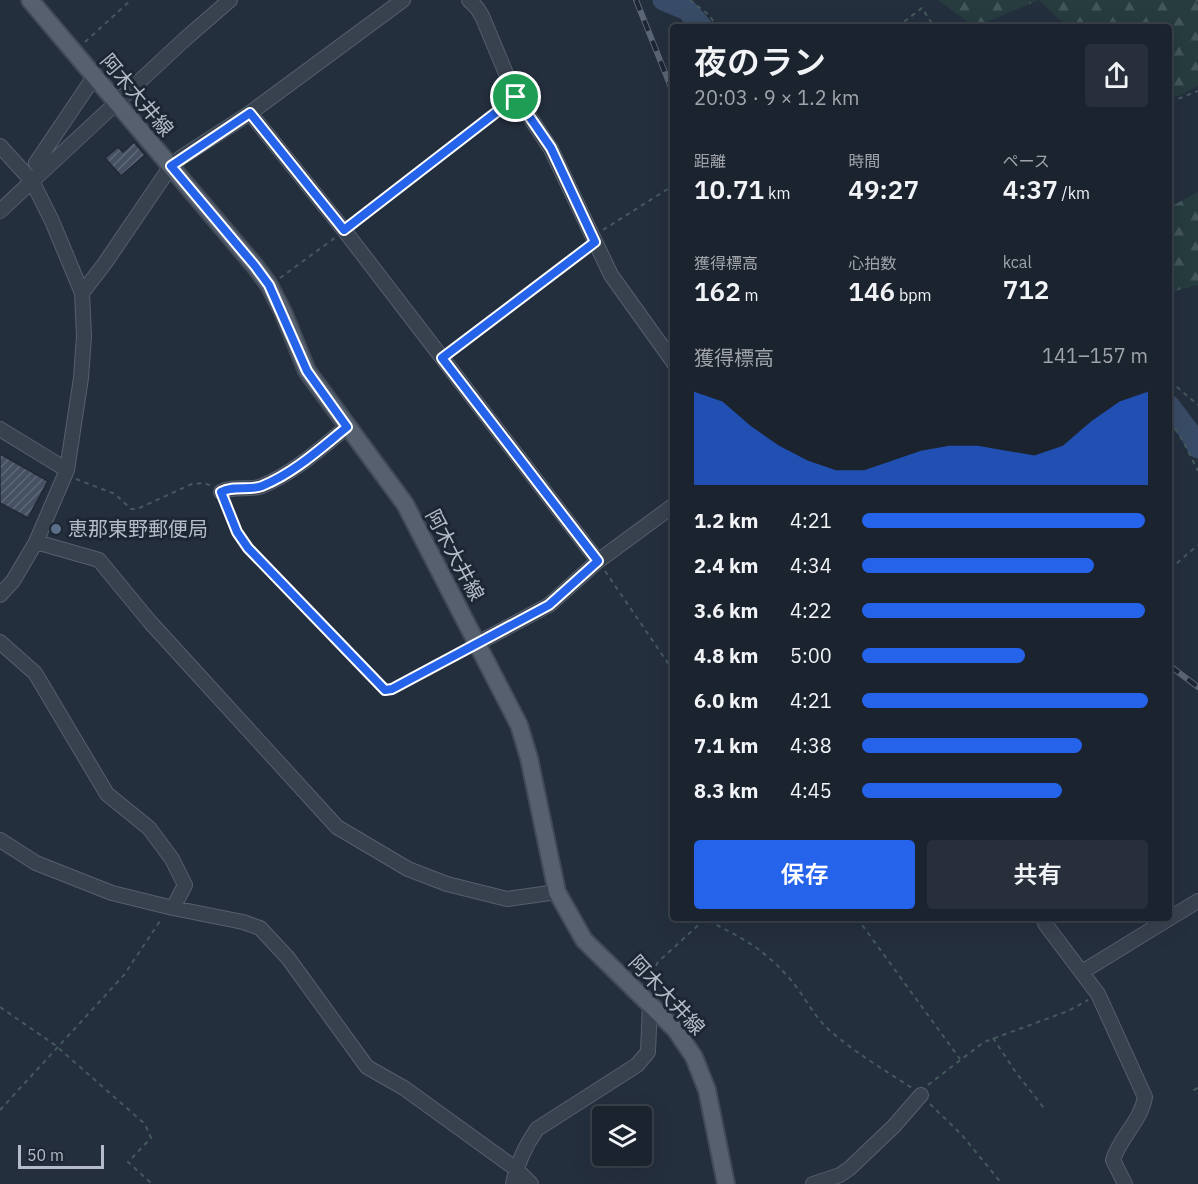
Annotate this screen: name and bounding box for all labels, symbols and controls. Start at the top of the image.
text: 夜のラン [694,40,826,83]
button: share [1085,44,1148,107]
street label: 阿木大井線 [95,48,180,142]
pin [490,71,541,122]
icon: arrive [499,80,532,113]
text: 20:03 · 9 × 1.2 km [694,84,859,111]
text: 距離 [694,151,726,171]
text: 時間 [848,151,880,171]
text: ペース [1003,151,1050,171]
text: 10.71 [694,172,764,206]
text: 49:27 [848,172,919,206]
text: 4:37 [1003,172,1058,206]
text: km [764,183,790,203]
text: /km [1058,183,1090,203]
text: kcal [1003,252,1032,272]
text: 獲得標高 [694,253,758,273]
text: 心拍数 [848,253,896,273]
text: 712 [1003,272,1049,306]
text: 162 [694,274,741,308]
text: 146 [848,274,895,308]
text: m [741,285,759,305]
text: bpm [895,285,931,305]
text: 141–157 m [1042,342,1148,369]
text: 獲得標高 [694,344,774,371]
street label: 阿木大井線 [420,504,491,605]
text: 1.2 km [694,507,758,534]
text: 4:21 [790,507,832,534]
place label: 恵那東野郵便局 [68,515,208,542]
marker: 恵那東野郵便局 [49,522,63,536]
text: 2.4 km [694,552,758,579]
text: 4:34 [790,552,832,579]
text: 3.6 km [694,597,758,624]
text: 4:22 [790,597,832,624]
text: 4.8 km [694,642,758,669]
text: 5:00 [790,642,832,669]
text: 6.0 km [694,687,758,714]
text: 4:21 [790,687,832,714]
text: 7.1 km [694,732,758,759]
text: 4:38 [790,732,832,759]
text: 8.3 km [694,777,758,804]
text: 4:45 [790,777,832,804]
button: 保存 [694,840,915,909]
button: 共有 [927,840,1148,909]
street label: 阿木大井線 [623,949,711,1040]
map controls [592,1106,652,1166]
button: layers [592,1106,652,1166]
scale bar [18,1142,104,1170]
text: 50 m [27,1145,64,1165]

